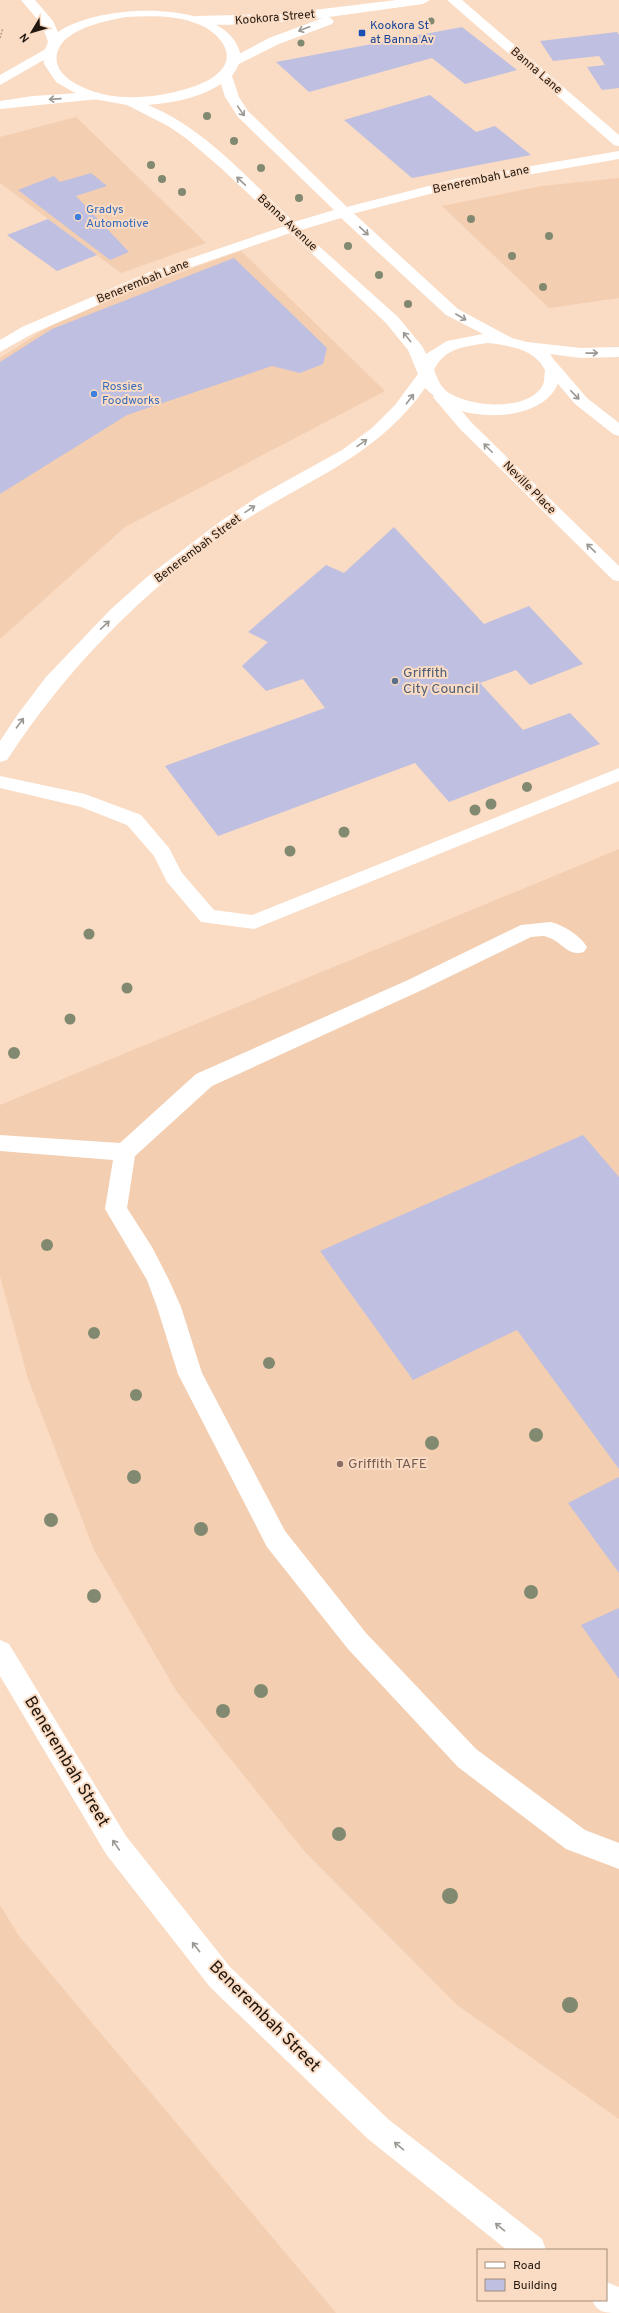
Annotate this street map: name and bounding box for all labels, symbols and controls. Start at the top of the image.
street label: Kookora Street [234,7,316,29]
north arrow [12,12,52,52]
place label: Kookora St at Banna Av [370,18,434,48]
one-way arrow [299,26,311,34]
marker: Kookora St at Banna Av [357,28,367,38]
text: N [17,30,33,45]
street label: Banna Lane [507,44,565,98]
one-way arrow [49,95,62,102]
one-way arrow [237,105,245,116]
street label: Benerembah Lane [431,162,531,198]
one-way arrow [236,177,246,186]
street label: Banna Avenue [253,191,321,255]
place label: Gradys Automotive [86,202,149,232]
marker: Gradys Automotive [73,212,83,222]
one-way arrow [359,226,369,236]
street label: Benerembah Lane [94,256,192,308]
one-way arrow [455,313,467,321]
one-way arrow [403,332,411,343]
one-way arrow [585,349,598,357]
place label: Rossies Foodworks [102,379,160,409]
marker: Rossies Foodworks [89,389,99,399]
one-way arrow [570,390,580,400]
one-way arrow [405,393,414,404]
one-way arrow [357,439,368,447]
one-way arrow [483,443,493,453]
street label: Neville Place [499,458,559,518]
one-way arrow [245,505,256,513]
street label: Benerembah Street [151,511,245,587]
one-way arrow [586,544,596,553]
one-way arrow [100,620,110,630]
place label: Griffith City Council [403,665,479,698]
marker: Griffith City Council [390,676,400,686]
one-way arrow [16,718,25,729]
place label: Griffith TAFE [348,1456,427,1473]
marker: Griffith TAFE [335,1459,345,1469]
street label: Benerembah Street [18,1693,114,1831]
one-way arrow [112,1839,120,1850]
one-way arrow [192,1941,201,1952]
street label: Benerembah Street [204,1957,324,2077]
one-way arrow [393,2141,404,2150]
one-way arrow [495,2222,506,2231]
legend [477,2249,607,2301]
text: Road [513,2258,541,2274]
text: Building [513,2278,557,2294]

